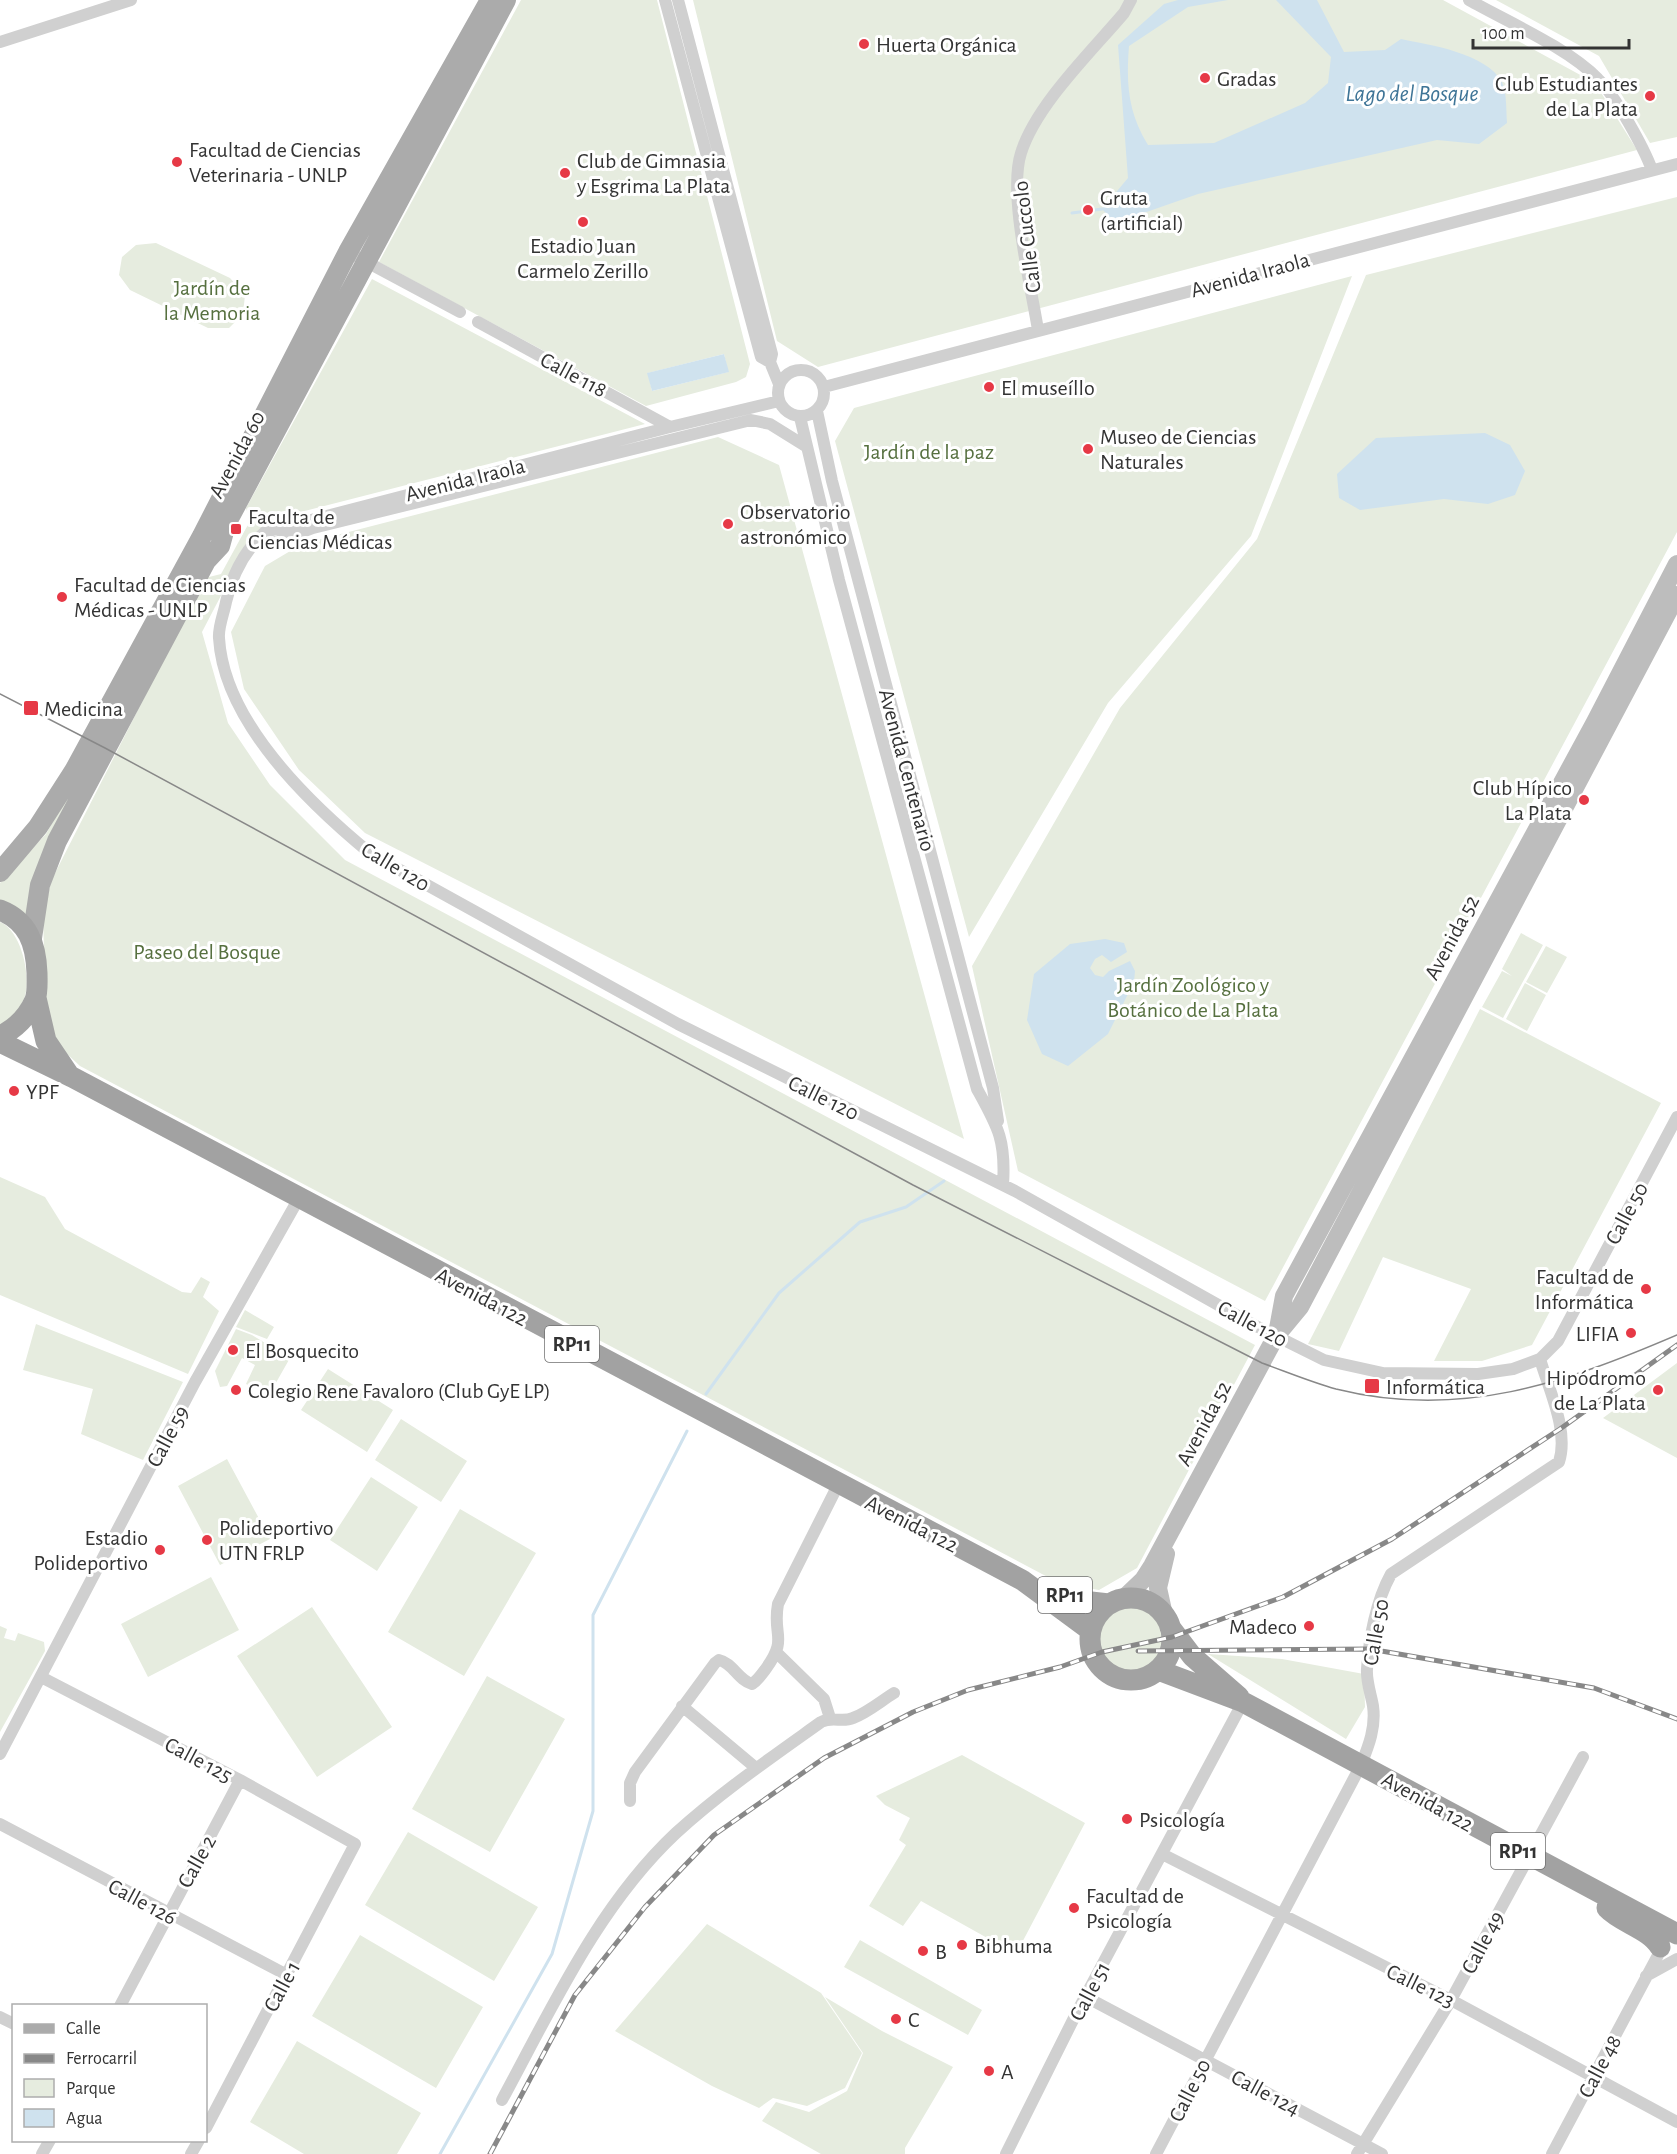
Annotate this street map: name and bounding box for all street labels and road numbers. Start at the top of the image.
street label: Calle Cuccolo [1009,180,1045,294]
street label: Avenida Iraola [1188,248,1312,301]
street label: Calle 118 [537,348,610,401]
street label: Avenida 60 [205,407,269,502]
street label: Avenida Iraola [403,454,527,505]
street label: Avenida Centenario [875,687,939,854]
street label: Calle 120 [357,838,433,896]
street label: Avenida 52 [1420,891,1483,983]
street label: Calle 120 [785,1071,862,1124]
street label: Calle 50 [1601,1179,1652,1248]
street label: Avenida 122 [432,1263,531,1330]
street label: Calle 120 [1214,1296,1291,1351]
road number: RP11 [545,1326,599,1362]
street label: Avenida 52 [1172,1377,1235,1469]
street label: Calle 59 [143,1402,193,1471]
street label: Avenida 122 [862,1491,961,1557]
road number: RP11 [1038,1577,1092,1613]
street label: Calle 50 [1359,1597,1393,1667]
street label: Calle 125 [161,1733,236,1787]
street label: Avenida 122 [1378,1768,1477,1836]
street label: Calle 2 [174,1832,220,1891]
road number: RP11 [1491,1833,1545,1869]
street label: Calle 126 [105,1875,180,1929]
street label: Calle 49 [1457,1908,1508,1977]
street label: Calle 1 [260,1958,304,2015]
street label: Calle 51 [1065,1958,1114,2024]
street label: Calle 123 [1383,1960,1458,2012]
street label: Calle 48 [1574,2032,1625,2101]
street label: Calle 50 [1165,2056,1215,2125]
street label: Calle 124 [1228,2066,1304,2120]

